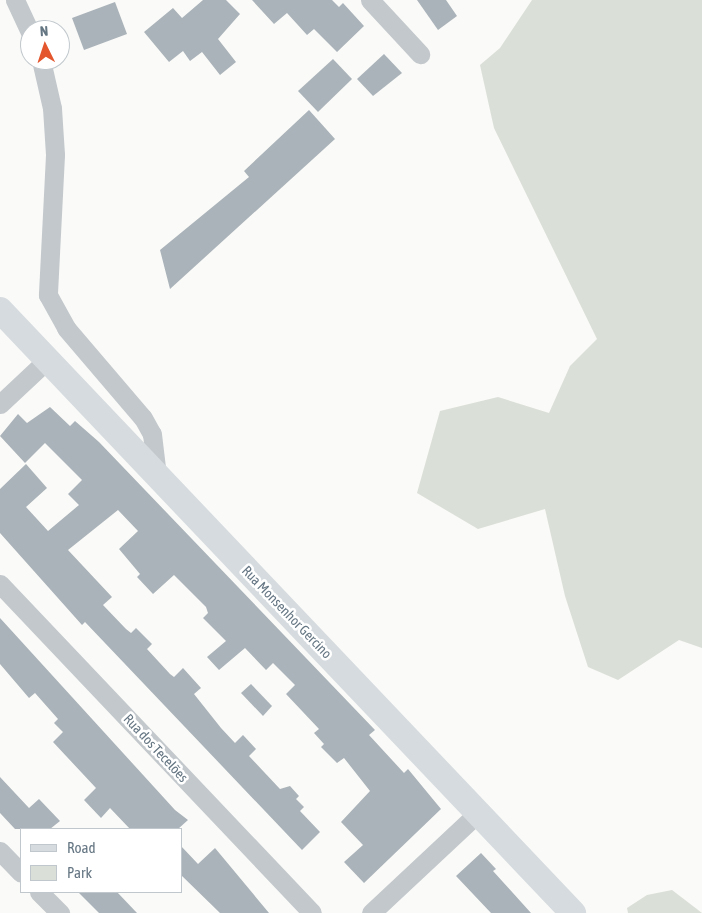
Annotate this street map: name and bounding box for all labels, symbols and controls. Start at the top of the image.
north arrow [20,20,70,70]
text: N [39,23,49,39]
street label: Rua Monsenhor Gercino [239,562,335,662]
street label: Rua dos Tecelões [120,711,192,785]
legend [20,828,182,893]
text: Road [67,839,96,856]
text: Park [67,864,92,881]

